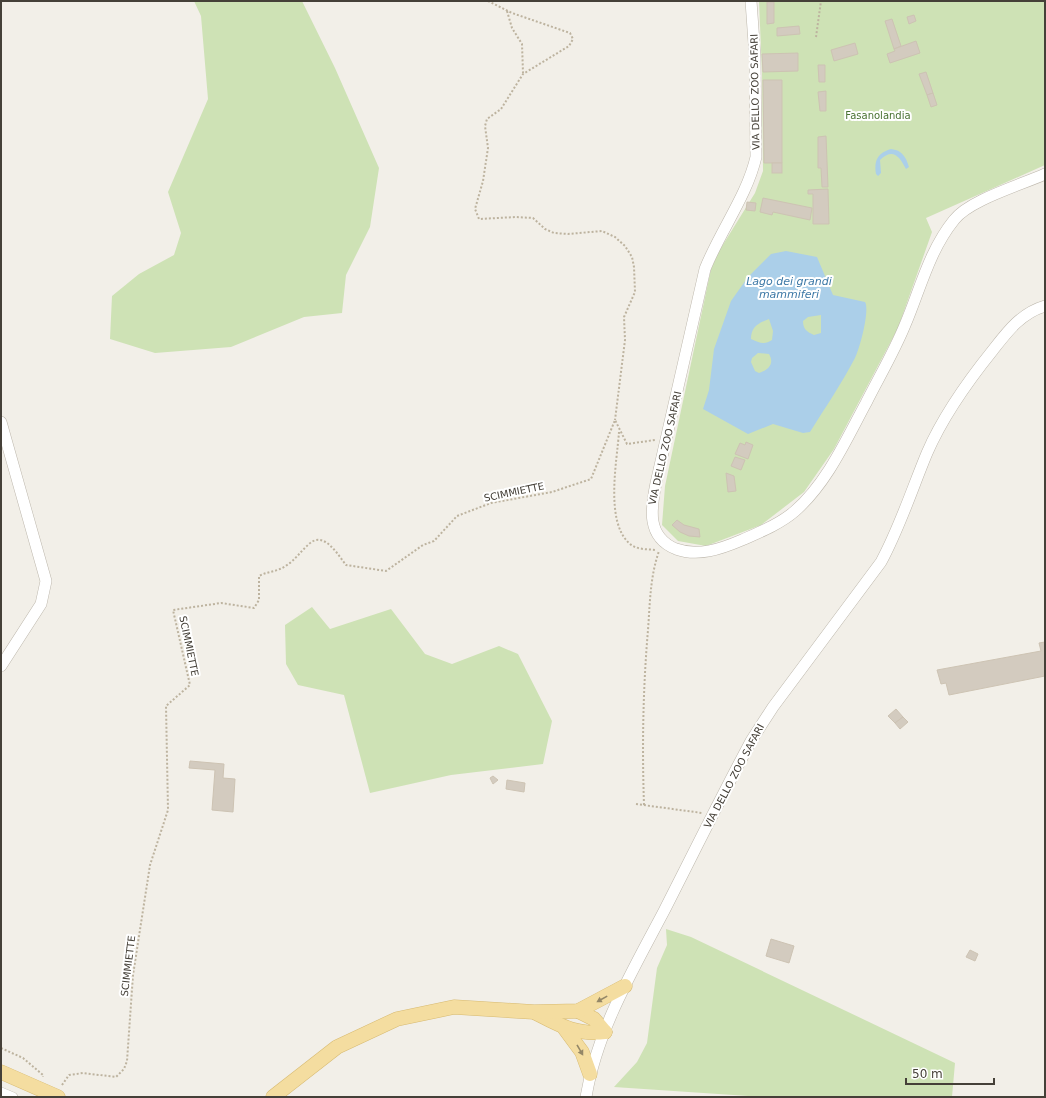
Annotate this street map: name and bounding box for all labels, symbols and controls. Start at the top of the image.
street label: VIA DELLO ZOO SAFARI [748,34,762,150]
park label: Fasanolandia [845,110,911,121]
water label: Lago dei grandi mammiferi [746,275,832,301]
street label: VIA DELLO ZOO SAFARI [647,390,683,506]
street label: SCIMMIETTE [483,480,545,504]
street label: SCIMMIETTE [177,615,201,677]
street label: VIA DELLO ZOO SAFARI [702,722,766,830]
street label: SCIMMIETTE [119,935,137,997]
one-way arrow [596,996,608,1002]
one-way arrow [576,1044,583,1056]
scale bar [906,1060,994,1086]
text: 50 m [912,1067,943,1081]

